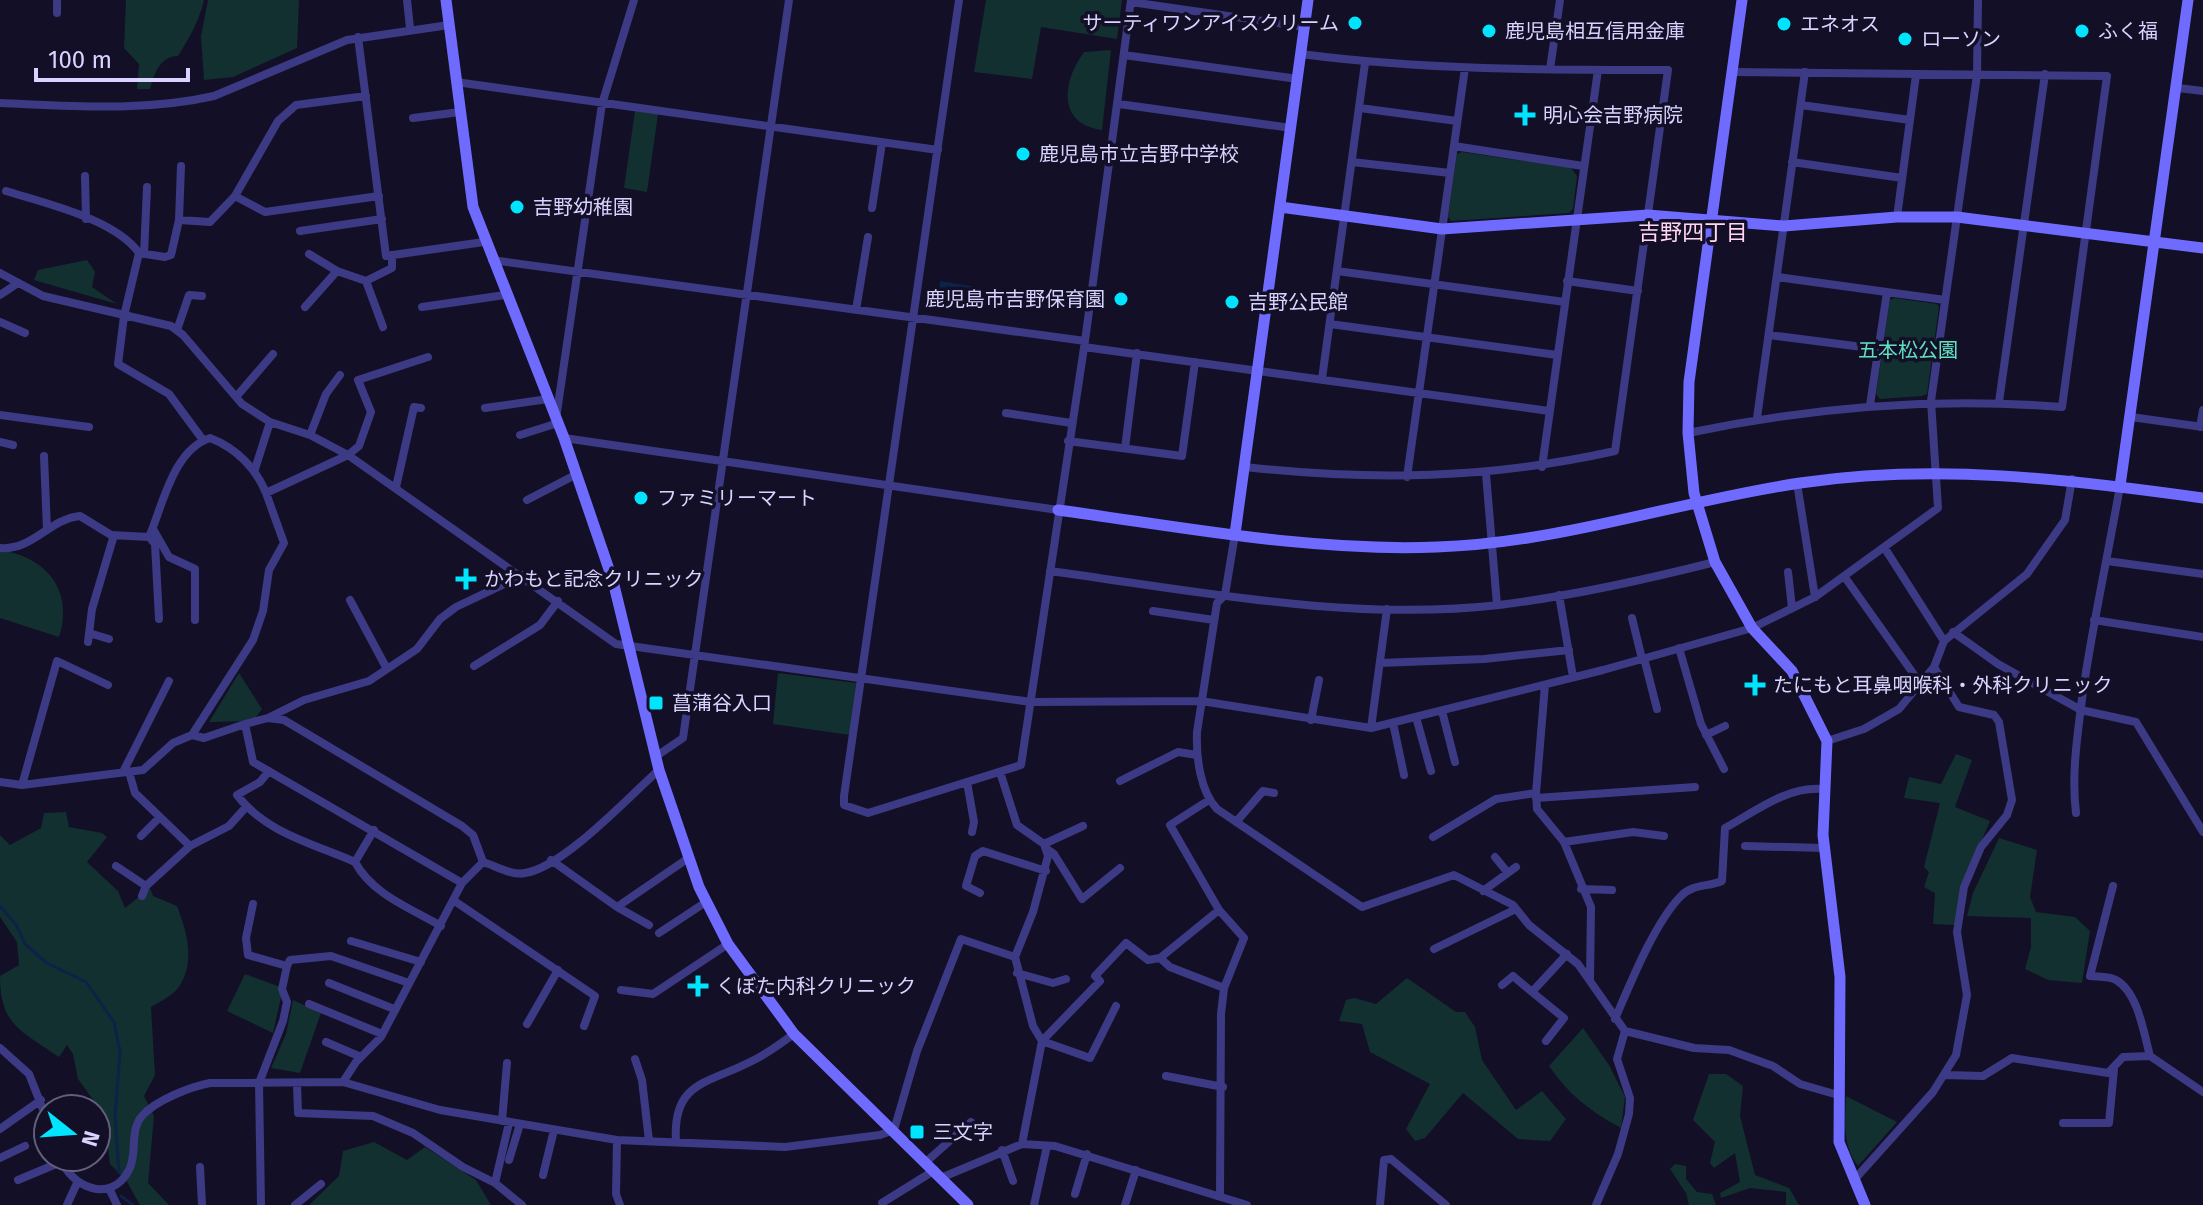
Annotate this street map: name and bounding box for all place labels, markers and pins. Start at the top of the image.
place label: サーティワンアイスクリーム [1082,11,1339,35]
place label: エネオス [1800,12,1880,36]
marker: サーティワンアイスクリーム [1346,14,1364,32]
marker: エネオス [1775,15,1793,33]
place label: 鹿児島相互信用金庫 [1505,19,1685,43]
place label: ふく福 [2098,19,2158,43]
marker: 鹿児島相互信用金庫 [1480,22,1498,40]
marker: ふく福 [2073,22,2091,40]
place label: ローソン [1921,27,2001,51]
marker: ローソン [1896,30,1914,48]
place label: 明心会吉野病院 [1543,103,1683,127]
marker: 明心会吉野病院 [1514,104,1536,126]
place label: 鹿児島市立吉野中学校 [1039,142,1239,166]
marker: 鹿児島市立吉野中学校 [1014,145,1032,163]
place label: 吉野幼稚園 [533,195,633,219]
marker: 吉野幼稚園 [508,198,526,216]
place label: 鹿児島市吉野保育園 [925,287,1105,311]
marker: 鹿児島市吉野保育園 [1112,290,1130,308]
place label: 吉野公民館 [1248,290,1348,314]
marker: 吉野公民館 [1223,293,1241,311]
place label: ファミリーマート [657,486,817,510]
marker: ファミリーマート [632,489,650,507]
place label: かわもと記念クリニック [484,567,704,591]
marker: かわもと記念クリニック [455,568,477,590]
place label: たにもと耳鼻咽喉科・外科クリニック [1773,673,2113,697]
marker: たにもと耳鼻咽喉科・外科クリニック [1744,674,1766,696]
place label: 菖蒲谷入口 [672,691,772,715]
marker: 菖蒲谷入口 [647,694,665,712]
place label: くぼた内科クリニック [716,974,916,998]
marker: くぼた内科クリニック [687,975,709,997]
place label: 三文字 [933,1120,993,1144]
marker: 三文字 [908,1123,926,1141]

